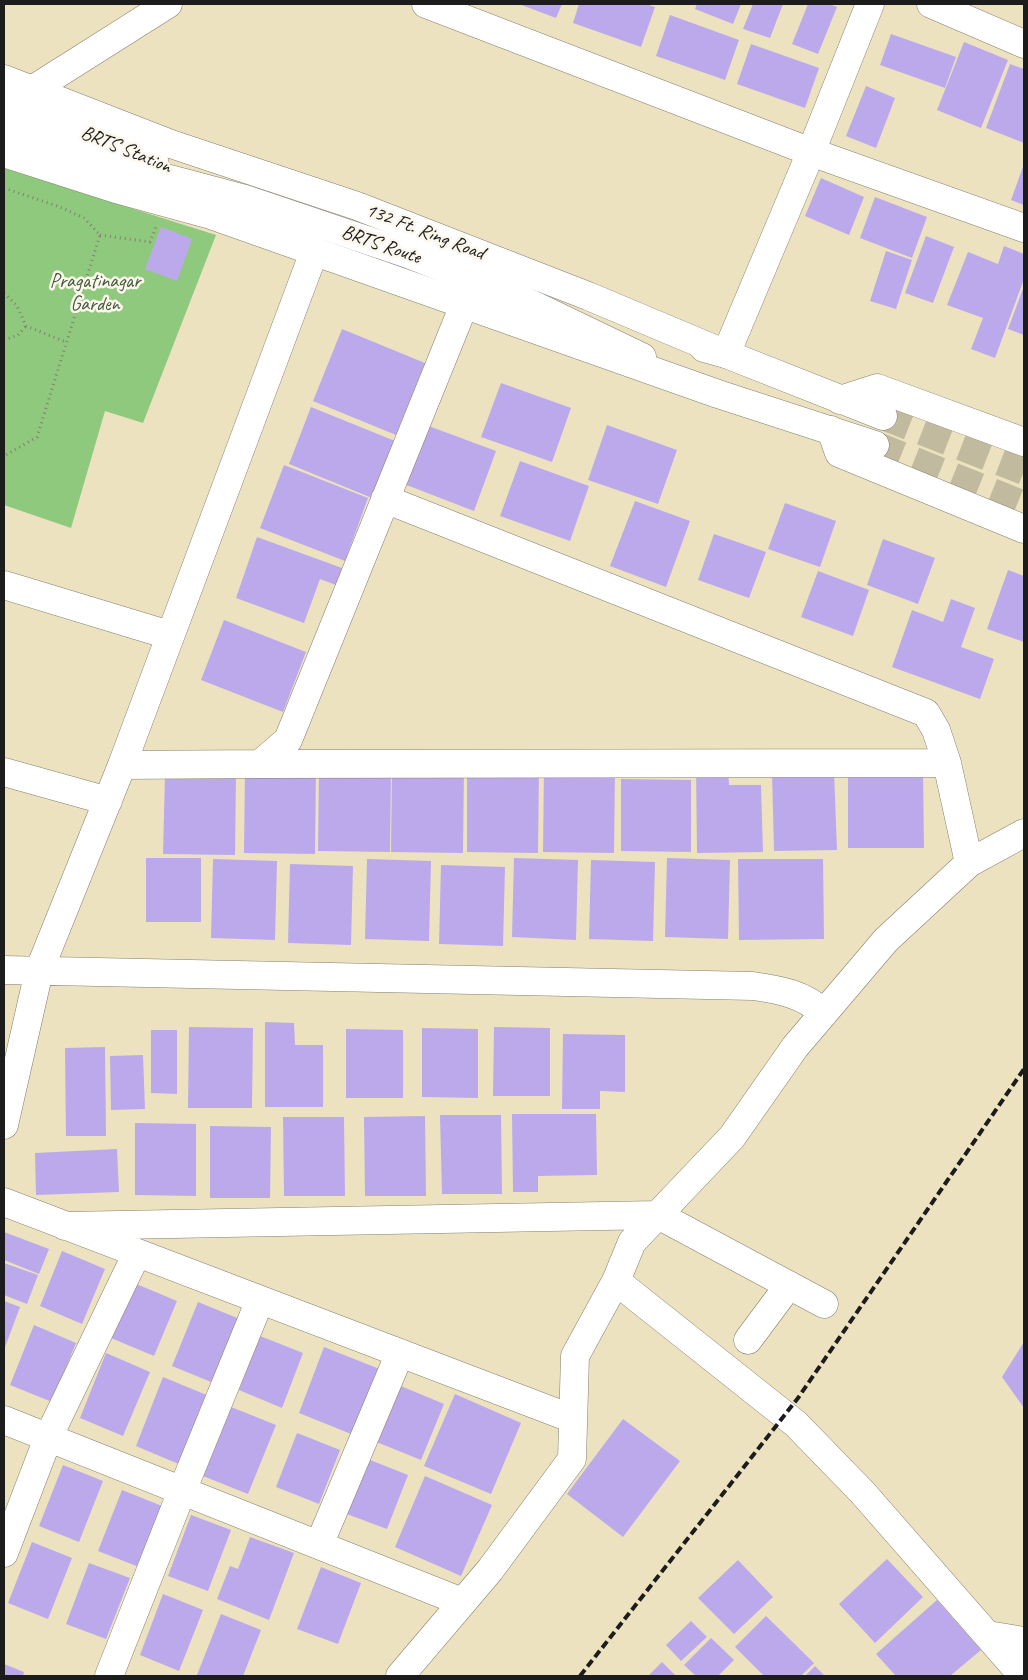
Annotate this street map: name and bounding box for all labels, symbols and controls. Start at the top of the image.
street label: BRTS Station [77,121,175,179]
street label: 132 Ft. Ring Road [362,198,488,266]
street label: BRTS Route [338,220,424,270]
park label: Pragatinagar Garden [50,270,140,317]

